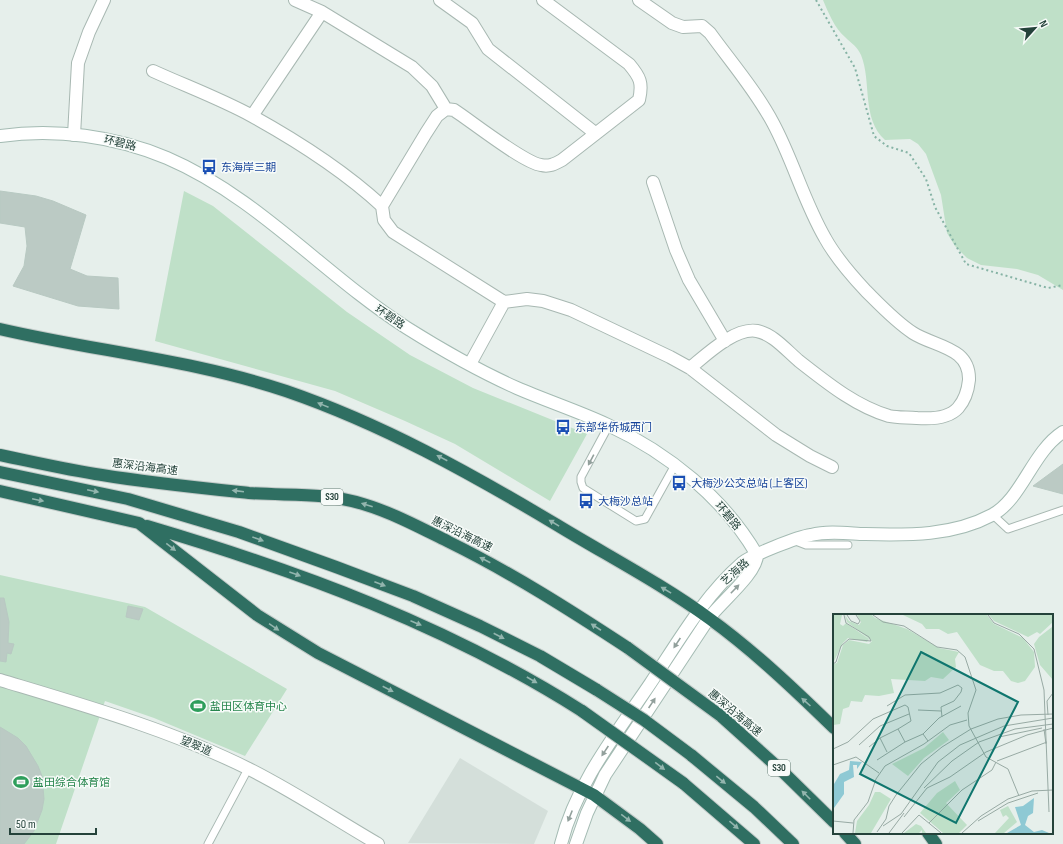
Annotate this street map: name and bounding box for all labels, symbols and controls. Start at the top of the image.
north arrow [1015,8,1055,48]
text: N [1036,18,1051,29]
street label: 环碧路 [102,133,138,153]
bus stop icon: 东海岸三期 [200,158,218,176]
place label: 东海岸三期 [221,161,276,174]
street label: 环碧路 [373,302,407,332]
one-way arrow [317,402,329,408]
bus stop icon: 东部华侨城西门 [554,418,572,436]
place label: 东部华侨城西门 [575,421,652,434]
one-way arrow [587,454,594,465]
one-way arrow [436,455,448,462]
street label: 惠深沿海高速 [111,457,179,477]
bus stop icon: 大梅沙公交总站 (上客区) [670,474,688,492]
place label: 大梅沙公交总站 (上客区) [691,477,808,490]
one-way arrow [232,488,244,494]
one-way arrow [87,489,99,495]
road number: S30 [321,489,343,505]
bus stop icon: 大梅沙总站 [577,492,595,510]
place label: 大梅沙总站 [598,495,653,508]
one-way arrow [32,497,44,503]
street label: 环碧路 [712,499,744,533]
one-way arrow [360,502,372,508]
street label: 惠深沿海高速 [429,514,495,554]
one-way arrow [548,520,560,527]
one-way arrow [252,537,264,543]
one-way arrow [166,543,177,551]
one-way arrow [479,556,490,563]
street label: 艺海路 [718,556,752,588]
one-way arrow [290,572,302,578]
one-way arrow [375,581,387,587]
one-way arrow [730,584,740,594]
one-way arrow [660,587,672,594]
inset map [833,614,1053,834]
one-way arrow [411,620,423,626]
one-way arrow [269,623,279,631]
one-way arrow [591,623,601,631]
one-way arrow [493,632,505,639]
one-way arrow [673,638,681,648]
one-way arrow [526,677,538,684]
one-way arrow [382,686,394,692]
street label: 惠深沿海高速 [706,687,764,739]
sports icon: 盐田区体育中心 [189,697,207,715]
one-way arrow [800,697,811,706]
one-way arrow [648,698,656,709]
place label: 盐田区体育中心 [210,700,287,713]
street label: 望翠道 [178,734,214,758]
one-way arrow [601,746,609,756]
road number: S30 [768,760,790,776]
one-way arrow [654,761,665,770]
sports icon: 盐田综合体育馆 [12,773,30,791]
place label: 盐田综合体育馆 [33,776,110,789]
one-way arrow [716,776,726,784]
one-way arrow [801,790,811,799]
scale bar [10,810,96,836]
one-way arrow [567,810,573,821]
one-way arrow [620,814,631,823]
text: 50 m [16,817,36,832]
one-way arrow [729,821,739,830]

